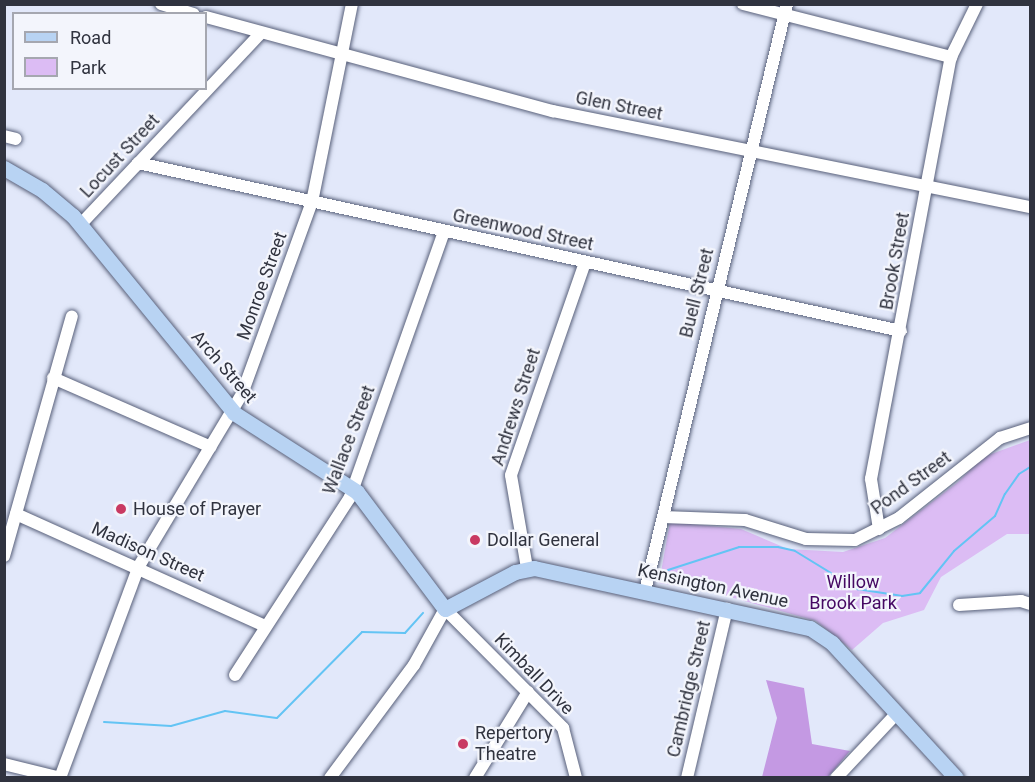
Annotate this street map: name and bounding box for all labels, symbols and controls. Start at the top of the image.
legend [12,12,207,90]
text: Road [70,27,111,48]
text: Park [70,57,106,78]
street label: Glen Street [574,87,664,125]
street label: Locust Street [76,110,164,202]
street label: Greenwood Street [451,205,595,255]
street label: Brook Street [876,211,914,311]
street label: Monroe Street [232,229,292,343]
street label: Buell Street [675,246,719,340]
street label: Arch Street [187,326,261,408]
street label: Andrews Street [487,346,545,468]
street label: Wallace Street [318,382,380,498]
street label: Pond Street [867,447,955,519]
place label: House of Prayer [133,498,261,520]
marker: House of Prayer [114,502,128,516]
street label: Madison Street [88,517,208,587]
place label: Dollar General [487,529,599,551]
marker: Dollar General [468,533,482,547]
street label: Kensington Avenue [636,559,790,613]
park label: Willow Brook Park [809,572,897,614]
street label: Cambridge Street [663,619,715,759]
street label: Kimball Drive [490,629,578,719]
place label: Repertory Theatre [475,723,553,766]
marker: Repertory Theatre [456,737,470,751]

